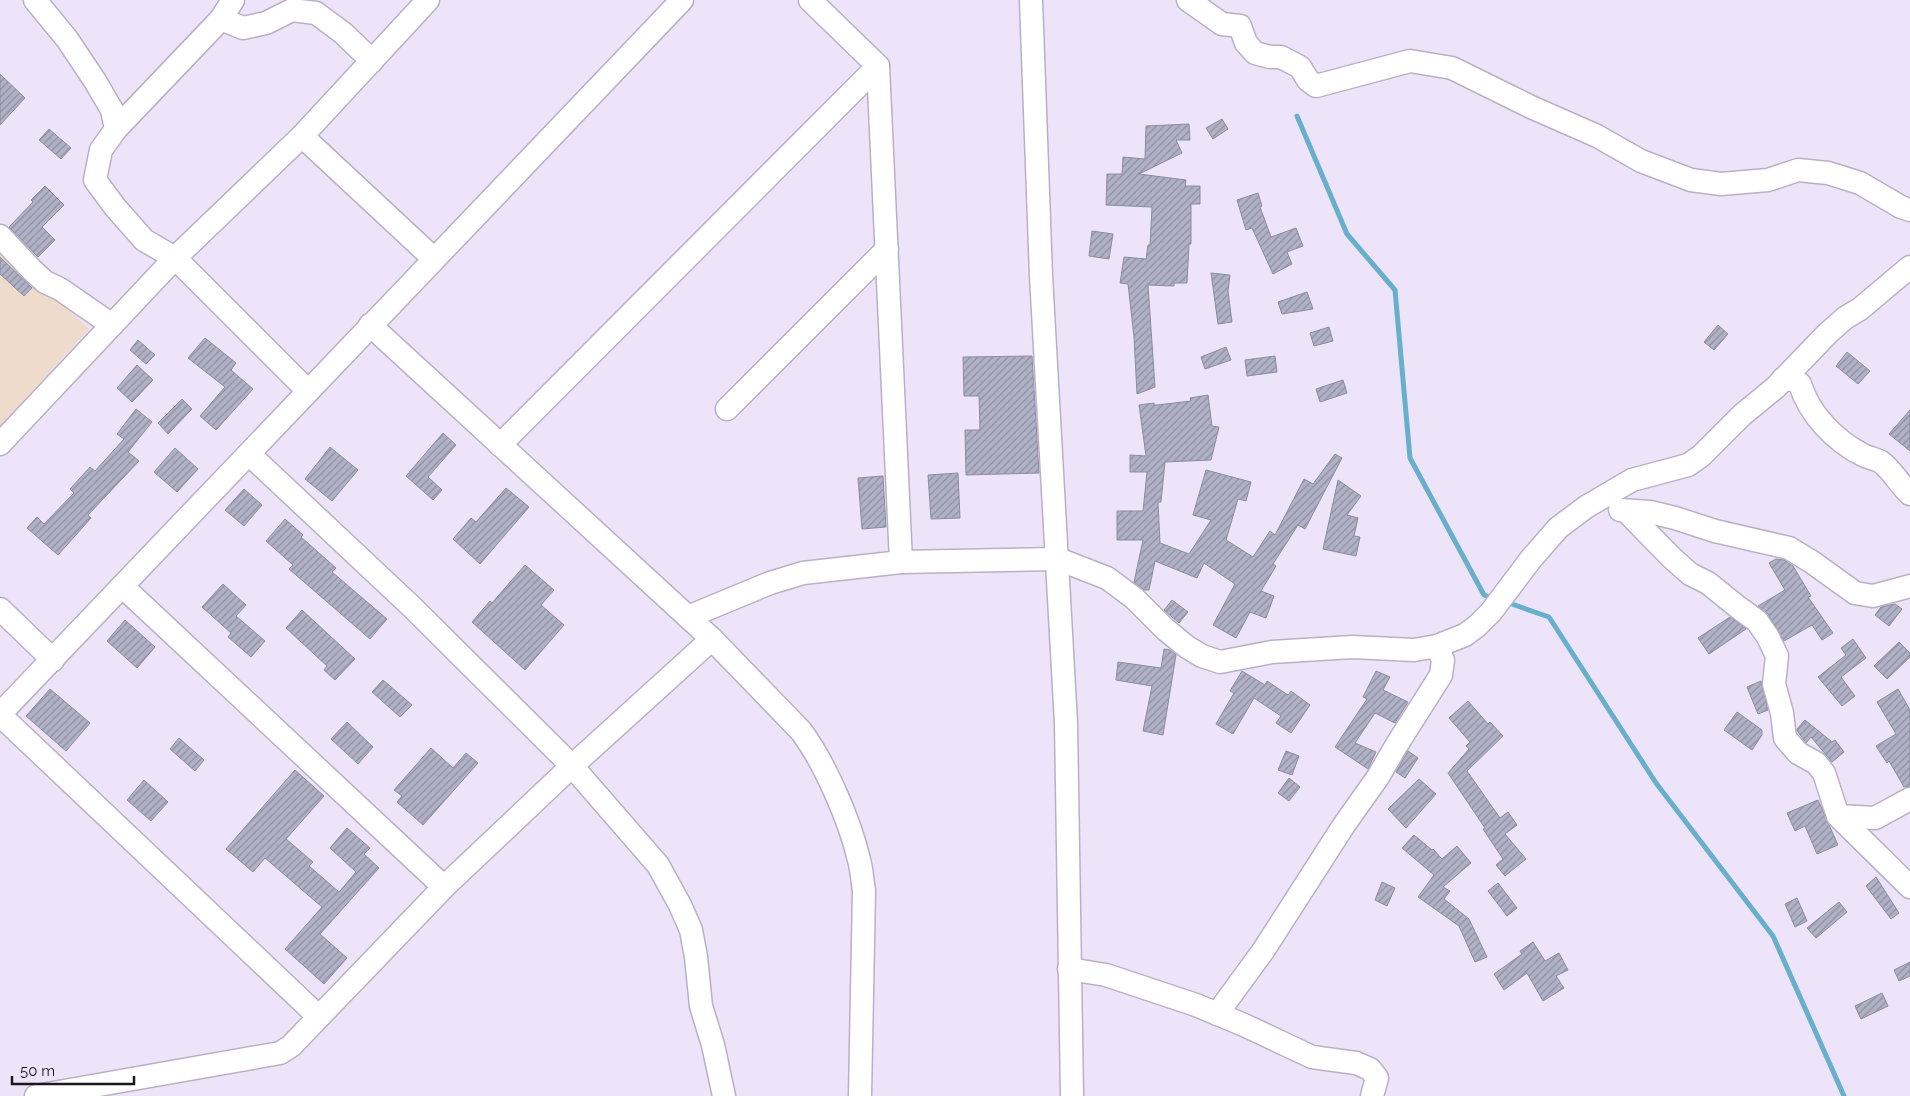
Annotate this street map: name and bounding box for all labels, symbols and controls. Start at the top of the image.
scale bar [12,1054,135,1086]
text: 50 m [20,1062,55,1080]

